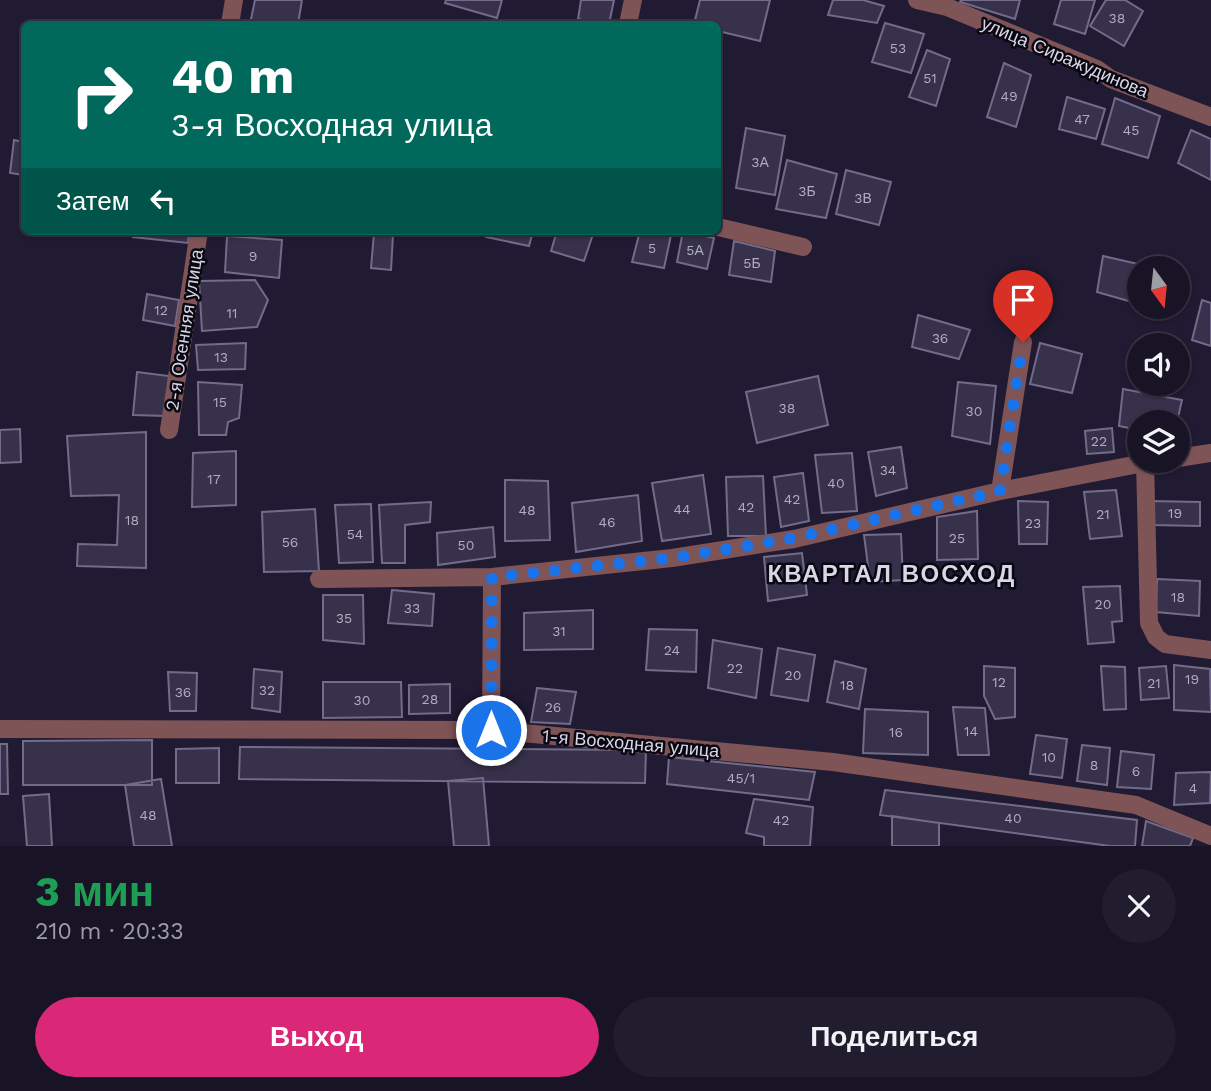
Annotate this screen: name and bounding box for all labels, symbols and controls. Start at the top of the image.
house number: 38 [1109,10,1125,26]
street label: улица Сиражудинова [978,12,1152,102]
house number: 53 [890,40,906,56]
text: 40 m [171,47,294,105]
icon: right [56,49,147,140]
house number: 51 [923,70,937,86]
house number: 49 [1000,88,1018,104]
text: 3-я Восходная улица [171,106,492,144]
house number: 47 [1074,111,1090,127]
house number: 45 [1123,122,1139,138]
house number: 3А [751,154,769,170]
icon: left [144,182,182,220]
house number: 3Б [798,183,816,199]
text: Затем [56,186,130,216]
house number: 3В [854,190,872,206]
house number: 5 [648,240,656,256]
house number: 5А [686,242,704,258]
street label: 2-я Осенняя улица [161,247,207,412]
house number: 9 [249,248,257,264]
house number: 5Б [743,255,761,271]
north arrow [1127,256,1190,318]
map controls [1127,256,1190,473]
pin [993,270,1053,342]
icon: arrive [1004,281,1042,319]
house number: 12 [154,302,168,318]
house number: 11 [227,305,237,321]
house number: 36 [932,330,948,346]
button: sound [1127,333,1190,396]
house number: 13 [214,349,228,365]
house number: 15 [213,394,227,410]
house number: 38 [779,400,795,416]
house number: 30 [966,403,982,419]
button: layers [1127,410,1190,473]
house number: 22 [1091,433,1107,449]
house number: 34 [880,462,896,478]
house number: 17 [207,471,221,487]
house number: 40 [827,475,845,491]
house number: 42 [784,491,800,507]
house number: 42 [738,499,754,515]
house number: 44 [673,501,691,517]
house number: 48 [518,502,536,518]
house number: 19 [1168,505,1182,521]
house number: 21 [1096,506,1110,522]
house number: 18 [125,512,139,528]
house number: 46 [598,514,616,530]
house number: 23 [1025,515,1041,531]
house number: 54 [347,526,363,542]
house number: 25 [949,530,965,546]
house number: 56 [282,534,298,550]
house number: 50 [458,537,474,553]
district label: КВАРТАЛ ВОСХОД [768,560,1016,588]
house number: 18 [1171,589,1185,605]
house number: 20 [1095,596,1111,612]
house number: 33 [404,600,420,616]
house number: 35 [336,610,352,626]
house number: 31 [552,623,566,639]
house number: 24 [664,642,680,658]
house number: 22 [727,660,743,676]
house number: 20 [785,667,801,683]
house number: 19 [1185,671,1199,687]
house number: 12 [992,674,1006,690]
house number: 21 [1147,675,1161,691]
house number: 18 [840,677,854,693]
house number: 32 [259,682,275,698]
house number: 36 [175,684,191,700]
house number: 28 [422,691,438,707]
house number: 30 [354,692,370,708]
position arrow [454,693,528,767]
house number: 26 [545,699,561,715]
house number: 14 [964,723,978,739]
house number: 16 [889,724,903,740]
street label: 1-я Восходная улица [542,725,721,761]
house number: 10 [1042,749,1056,765]
house number: 8 [1090,757,1098,773]
house number: 6 [1132,763,1140,779]
house number: 45/1 [727,770,755,786]
house number: 4 [1189,780,1197,796]
house number: 48 [139,807,157,823]
house number: 40 [1004,810,1022,826]
house number: 42 [773,812,789,828]
text: 3 мин [35,867,154,916]
button: close [1102,869,1176,943]
text: 210 m · 20:33 [35,918,184,945]
button: Выход [35,997,599,1077]
button: Поделиться [613,997,1176,1077]

